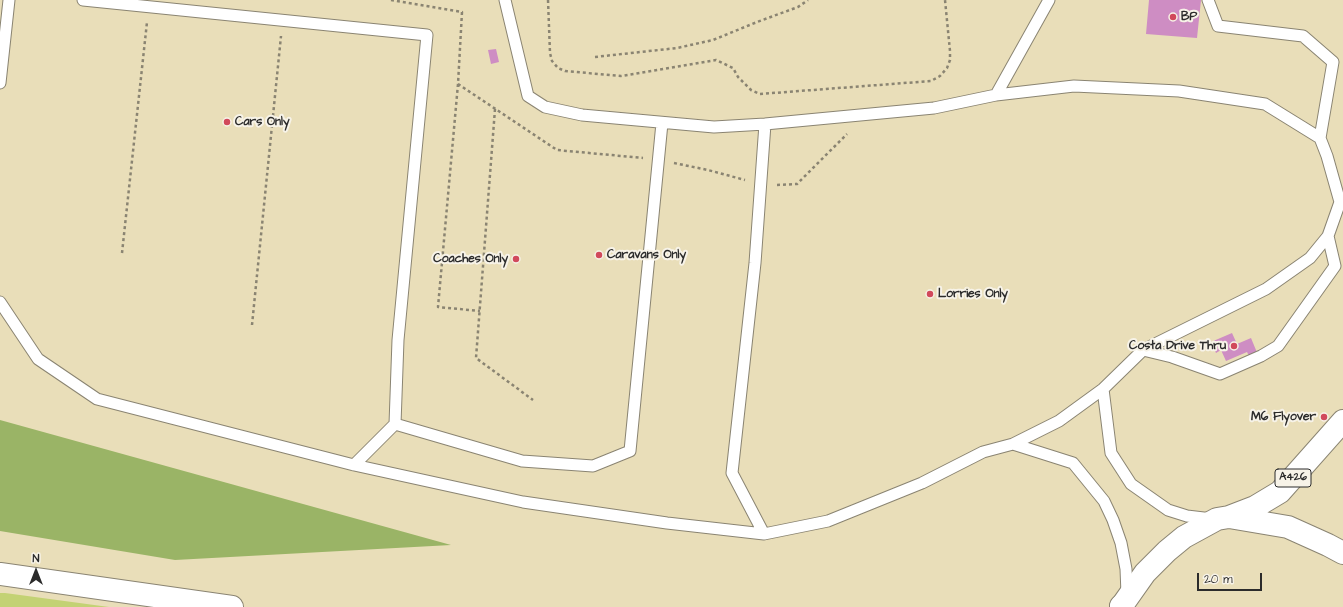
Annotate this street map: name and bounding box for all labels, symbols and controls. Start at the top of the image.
place label: BP [1181,10,1197,24]
marker: BP [1168,12,1178,22]
place label: Cars Only [235,115,290,129]
marker: Cars Only [222,117,232,127]
place label: Caravans Only [607,248,686,262]
marker: Caravans Only [594,250,604,260]
place label: Coaches Only [433,252,508,266]
marker: Coaches Only [511,254,521,264]
place label: Lorries Only [938,287,1008,301]
marker: Lorries Only [925,289,935,299]
place label: Costa Drive Thru [1129,339,1226,353]
marker: Costa Drive Thru [1229,341,1239,351]
place label: M6 Flyover [1251,410,1316,424]
marker: M6 Flyover [1319,412,1329,422]
road number: A426 [1275,469,1311,487]
north arrow [16,551,56,591]
text: N [33,551,39,566]
scale bar [1199,565,1264,591]
text: 20 m [1204,571,1233,588]

